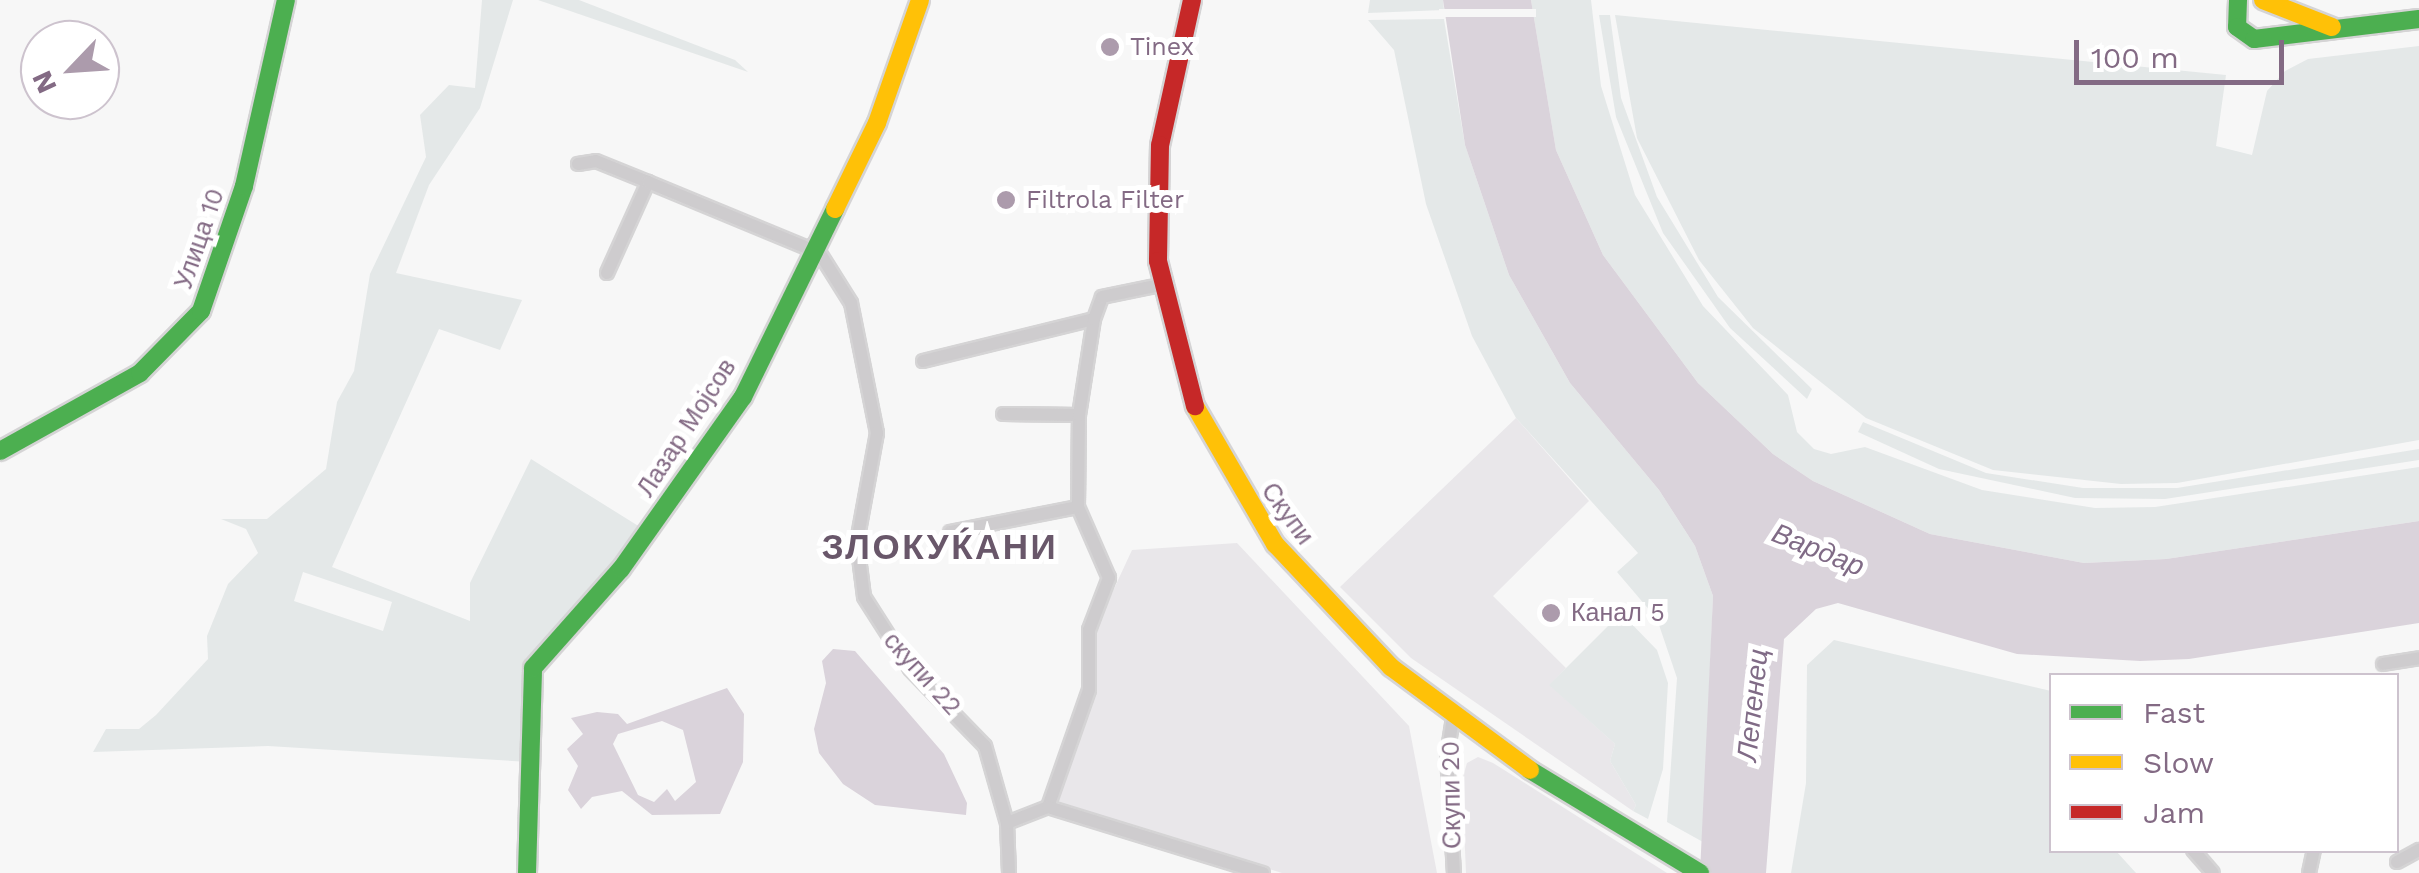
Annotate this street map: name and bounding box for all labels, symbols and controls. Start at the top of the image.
north arrow [20,20,120,120]
scale bar [2079,20,2289,82]
place label: Tinex [1130,32,1194,62]
marker: Tinex [1099,36,1121,58]
text: 100 m [2091,40,2179,75]
text: N [25,66,64,98]
street label: Улица 10 [169,185,231,293]
place label: Filtrola Filter [1026,185,1185,215]
marker: Filtrola Filter [995,189,1017,211]
street label: Лазар Мојсов [631,353,743,503]
street label: Скупи [1255,477,1319,551]
water label: Вардар [1767,516,1869,584]
district label: ЗЛОКУЌАНИ [822,526,1058,568]
place label: Канал 5 [1571,598,1665,628]
marker: Канал 5 [1540,602,1562,624]
street label: скупи 22 [877,626,967,722]
water label: Лепенец [1730,647,1776,763]
legend [2049,673,2399,853]
text: Fast [2143,695,2205,730]
street label: Скупи 20 [1436,741,1468,849]
text: Slow [2143,745,2214,780]
text: Jam [2143,795,2205,830]

